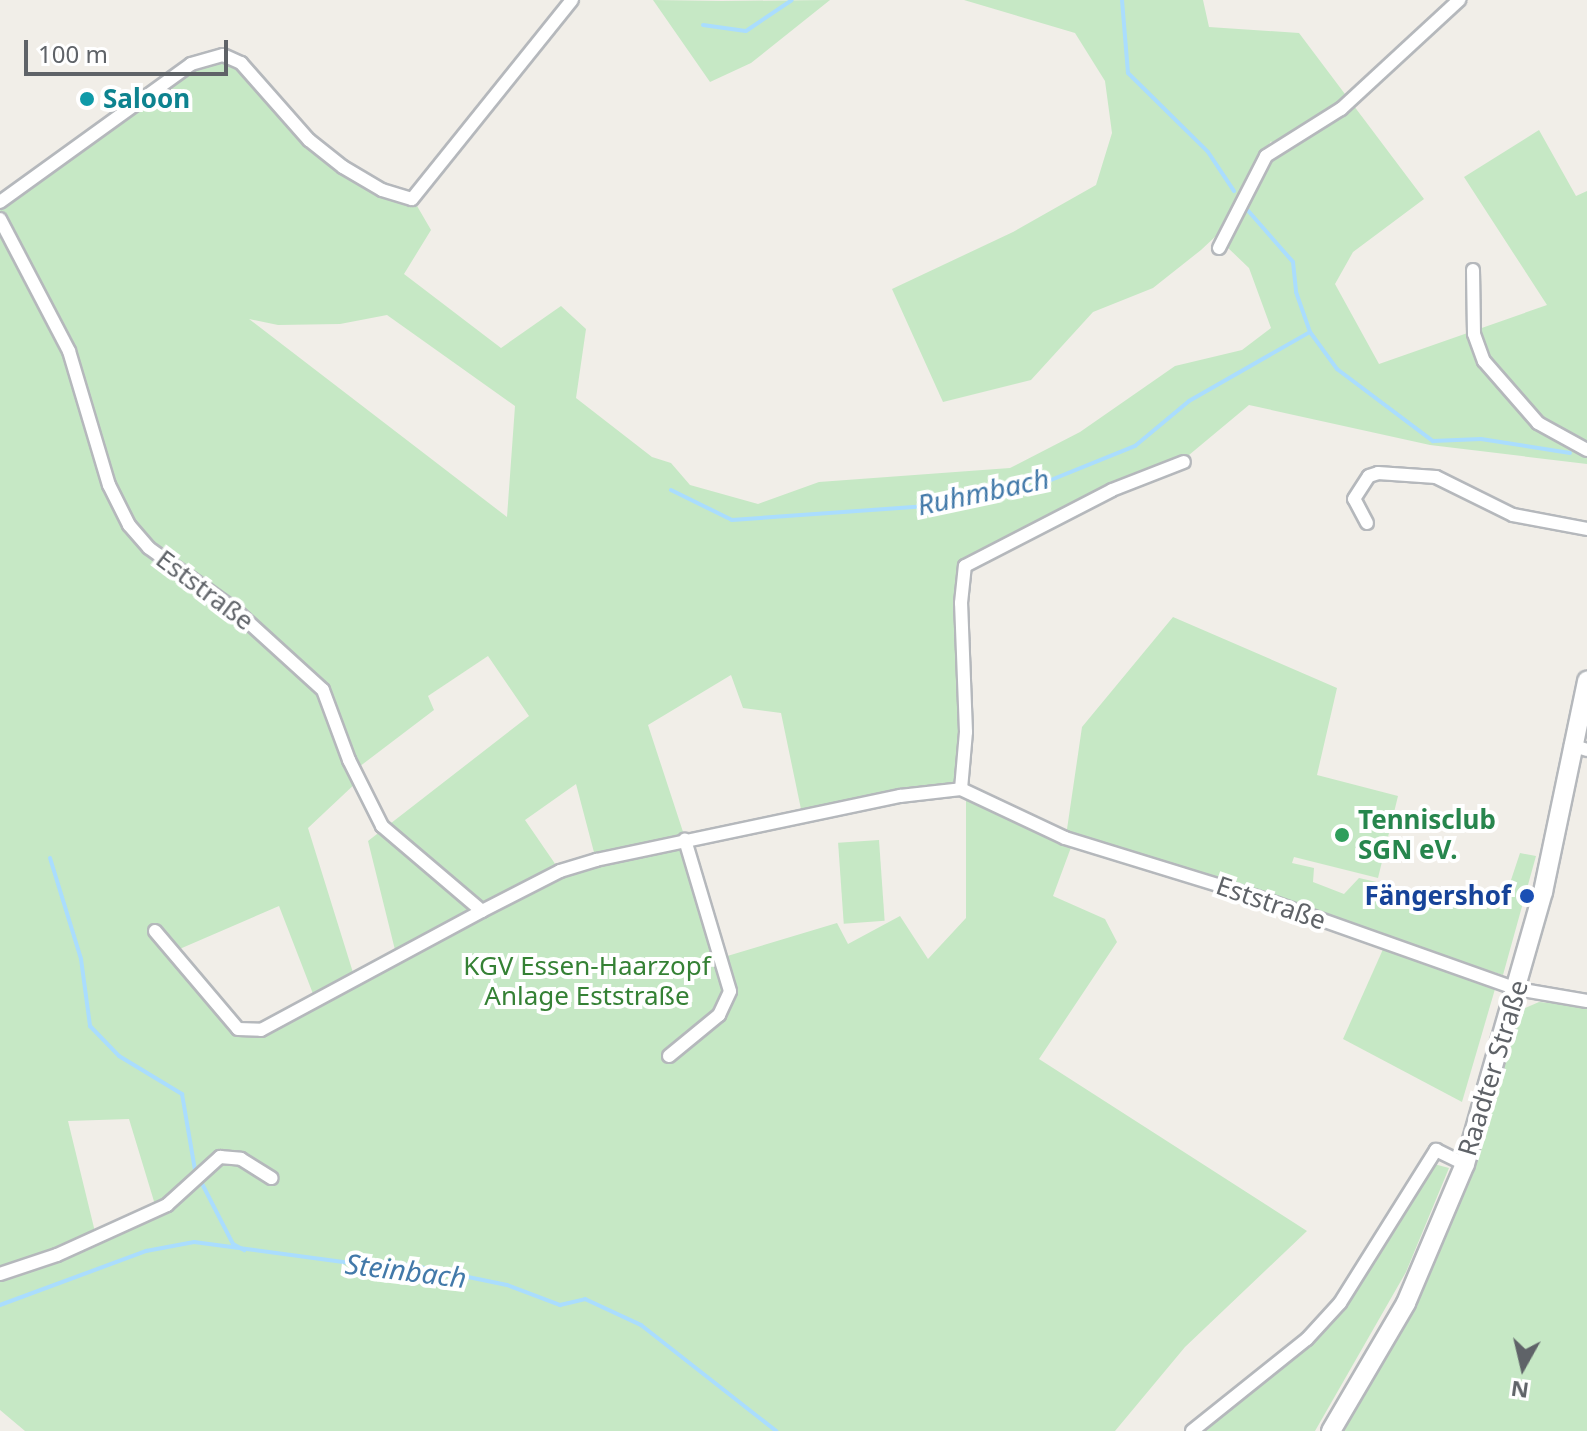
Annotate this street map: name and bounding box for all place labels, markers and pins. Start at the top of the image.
place label: Saloon [103,83,190,115]
marker: Saloon [78,90,96,108]
place label: Tennisclub SGN eV. [1358,804,1496,866]
marker: Tennisclub SGN eV. [1333,826,1351,844]
place label: Fängershof [1364,880,1511,912]
marker: Fängershof [1518,887,1536,905]

